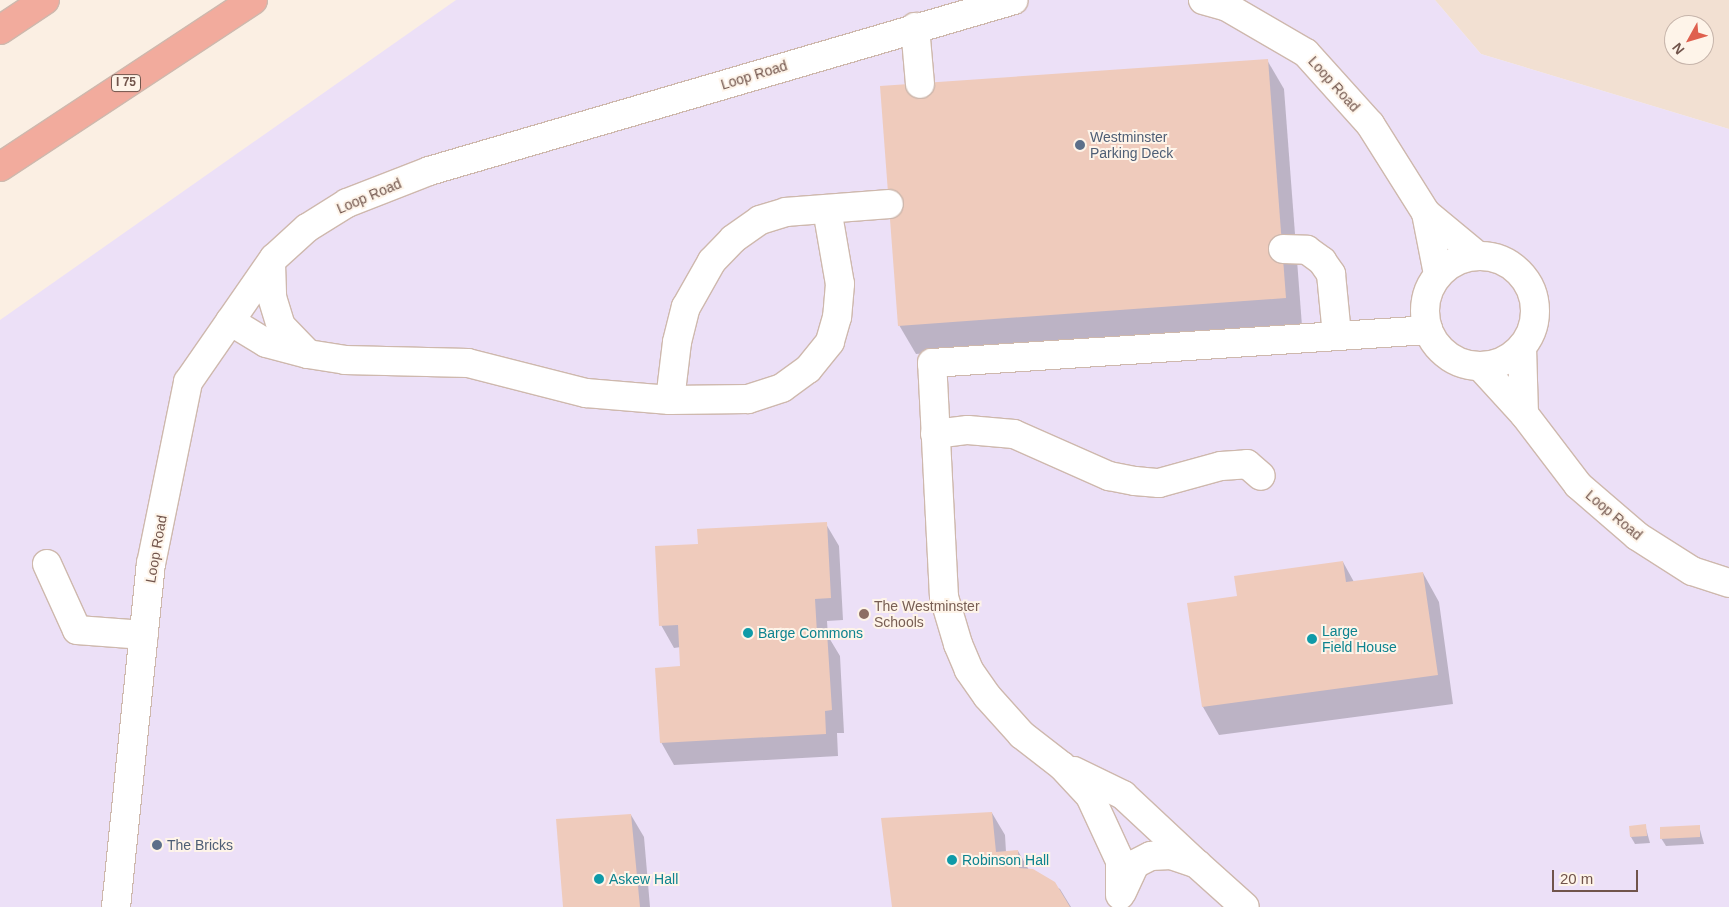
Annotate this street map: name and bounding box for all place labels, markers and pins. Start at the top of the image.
place label: Westminster Parking Deck [1090,129,1173,162]
marker: Westminster Parking Deck [1074,139,1086,151]
place label: The Westminster Schools [874,598,980,630]
marker: The Westminster Schools [858,608,870,620]
place label: Large Field House [1322,623,1397,656]
place label: Barge Commons [758,625,863,641]
marker: Barge Commons [742,627,754,639]
marker: Large Field House [1306,633,1318,645]
place label: The Bricks [167,837,233,853]
marker: The Bricks [151,839,163,851]
place label: Robinson Hall [962,852,1049,868]
marker: Robinson Hall [946,854,958,866]
place label: Askew Hall [609,871,678,887]
marker: Askew Hall [593,873,605,885]

